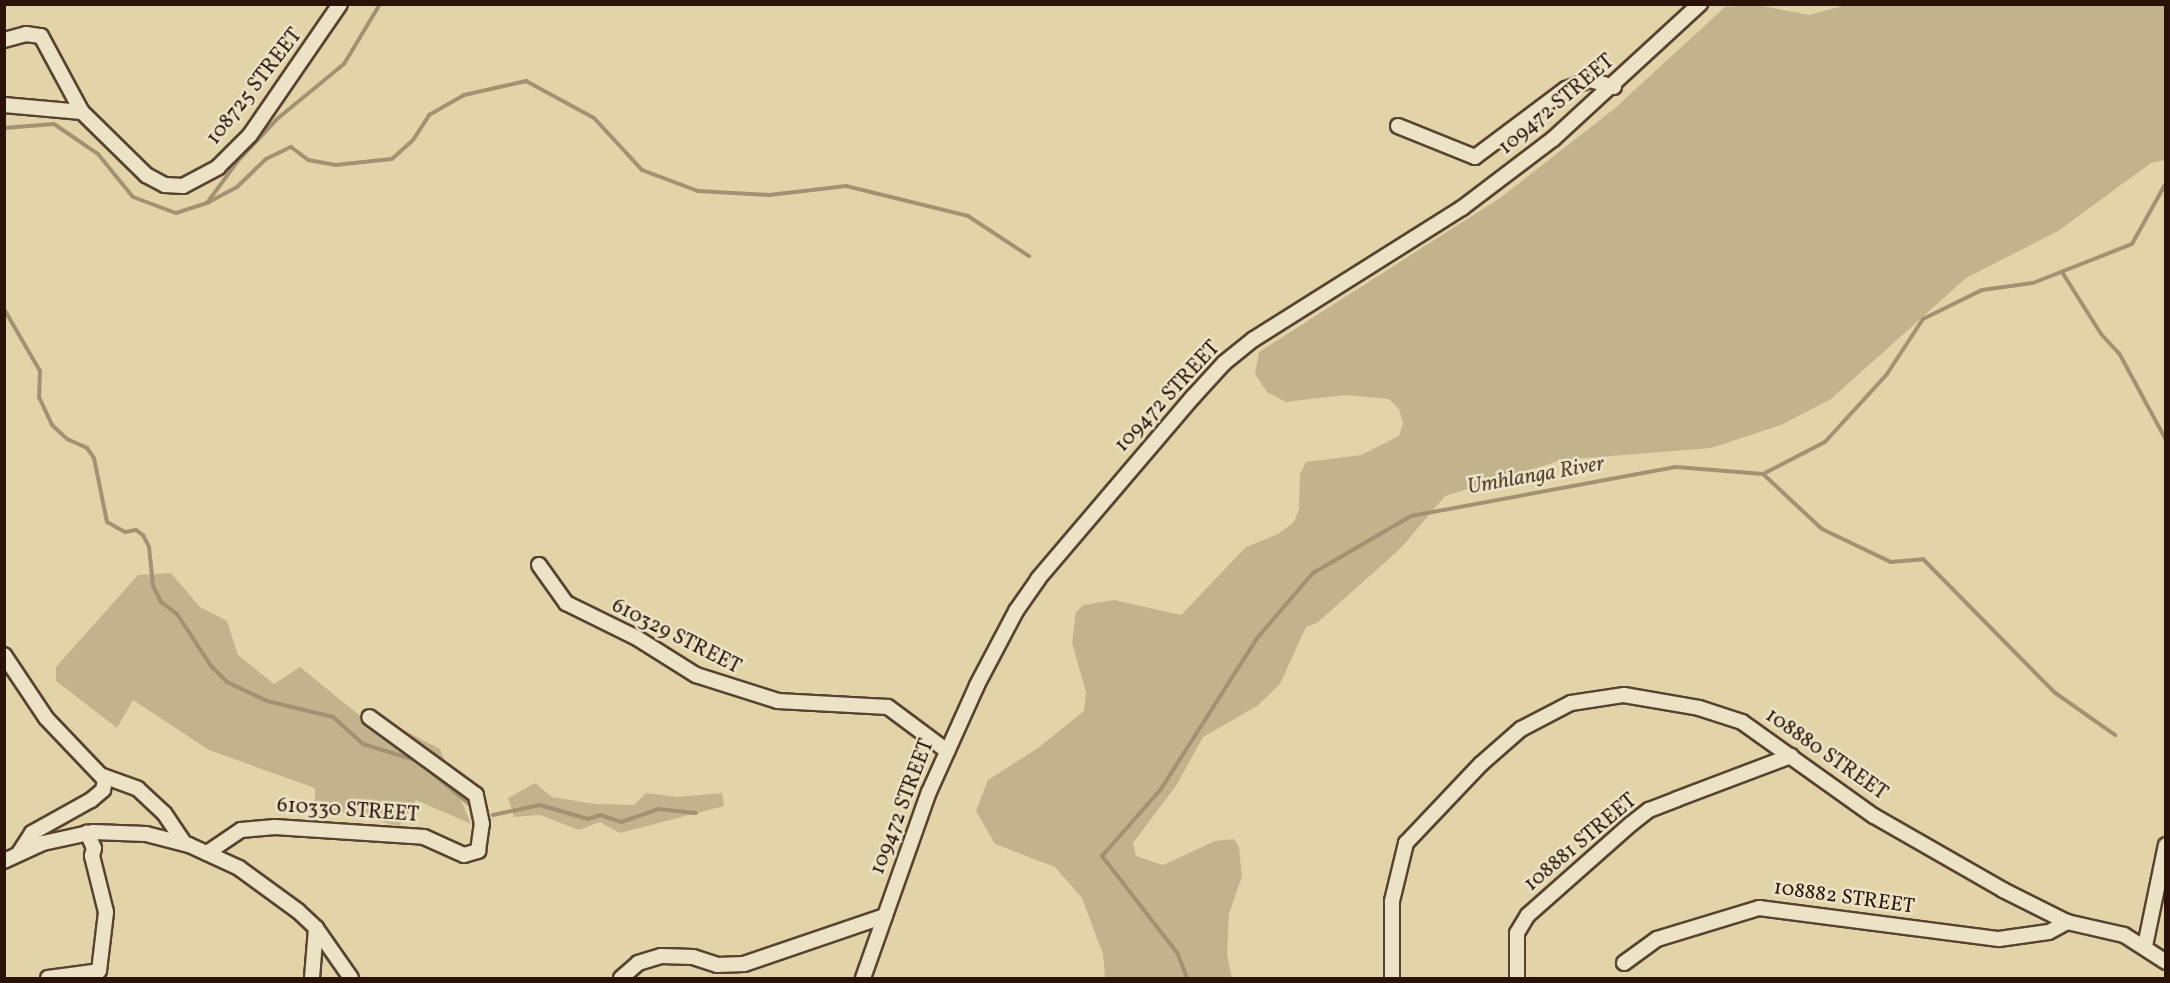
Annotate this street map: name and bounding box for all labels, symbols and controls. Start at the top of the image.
street label: 108725 STREET [202,24,308,150]
street label: 109472 STREET [1494,49,1620,161]
street label: 109472 STREET [1110,336,1226,458]
water label: Umhlanga River [1465,451,1607,501]
street label: 610329 STREET [607,594,745,680]
street label: 108880 STREET [1760,704,1892,806]
street label: 109472 STREET [866,736,940,878]
street label: 108881 STREET [1520,789,1642,897]
street label: 610330 STREET [276,793,420,829]
street label: 108882 STREET [1772,876,1916,920]

